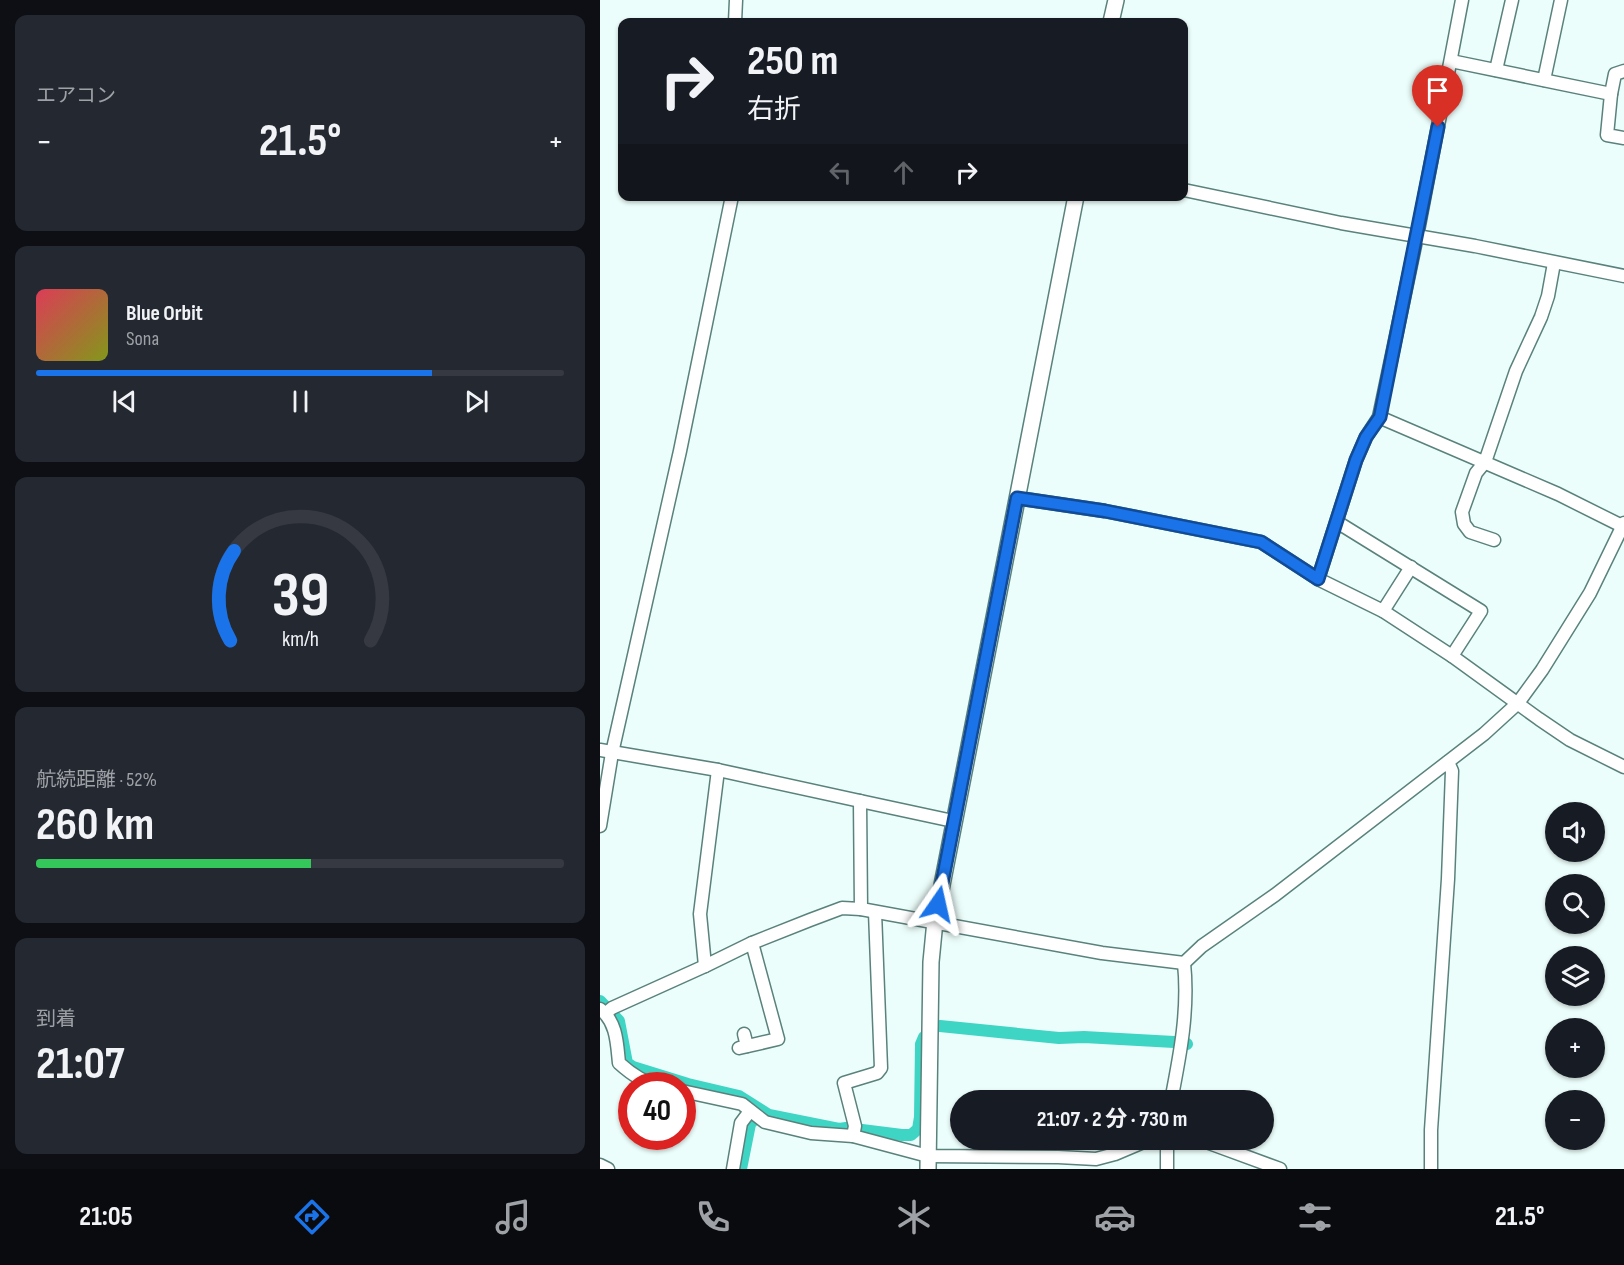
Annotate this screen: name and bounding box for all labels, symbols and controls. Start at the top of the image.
text: 250 m [747,36,838,87]
icon: right [648,42,726,120]
pin [1412,65,1463,127]
icon: arrive [1421,74,1454,107]
text: エアコン [36,84,116,108]
text: 右折 [747,94,801,126]
text: 21.5° [259,114,341,169]
text: − [36,122,52,162]
text: + [548,122,564,162]
icon: left [824,156,857,189]
icon: ahead [887,156,920,189]
icon: right [950,156,983,189]
text: Blue Orbit [126,300,203,327]
text: Sona [126,327,159,351]
icon: previous [108,385,141,418]
icon: pause [284,385,317,418]
icon: next [460,385,493,418]
text: 39 [271,560,329,635]
text: km/h [281,628,319,653]
text: 航続距離 · 52% [36,768,157,792]
text: 260 km [36,798,154,853]
map controls [1545,802,1605,1150]
button: sound [1545,802,1605,862]
position arrow [906,872,970,936]
button: search [1545,874,1605,934]
button: layers [1545,946,1605,1006]
text: 到着 [36,1007,76,1031]
button: + [1545,1018,1605,1078]
text: 21:07 [36,1037,124,1092]
speed limit sign: 40 [618,1072,696,1150]
button: − [1545,1090,1605,1150]
text: 21:07 · 2 分 · 730 m [1037,1106,1187,1133]
icon: directions [291,1196,333,1238]
icon: music [492,1196,534,1238]
icon: phone [692,1196,734,1238]
icon: climate [893,1196,935,1238]
icon: car [1094,1196,1136,1238]
icon: filters [1294,1196,1336,1238]
text: 21:05 [79,1201,133,1233]
text: 21.5° [1495,1201,1545,1233]

